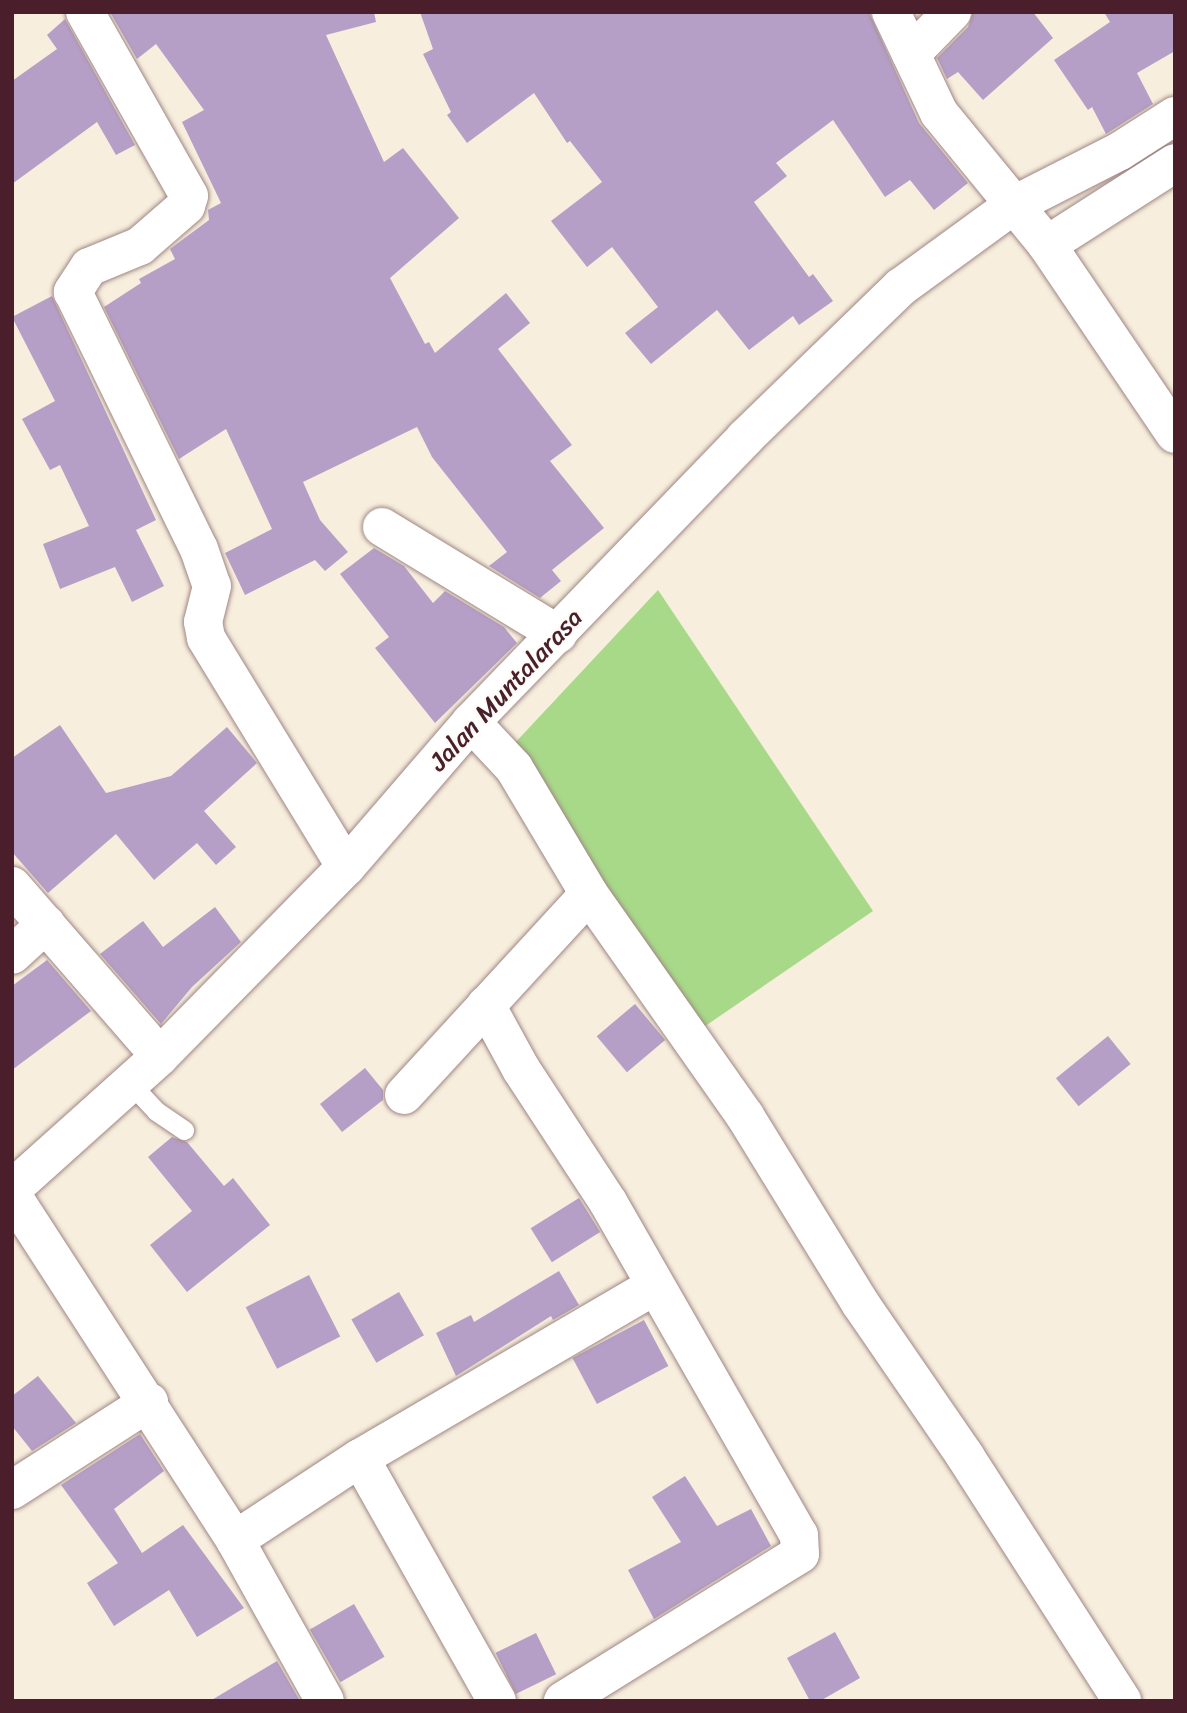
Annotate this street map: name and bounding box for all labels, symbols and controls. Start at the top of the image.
street label: Jalan Muntalarasa [423,603,589,777]

